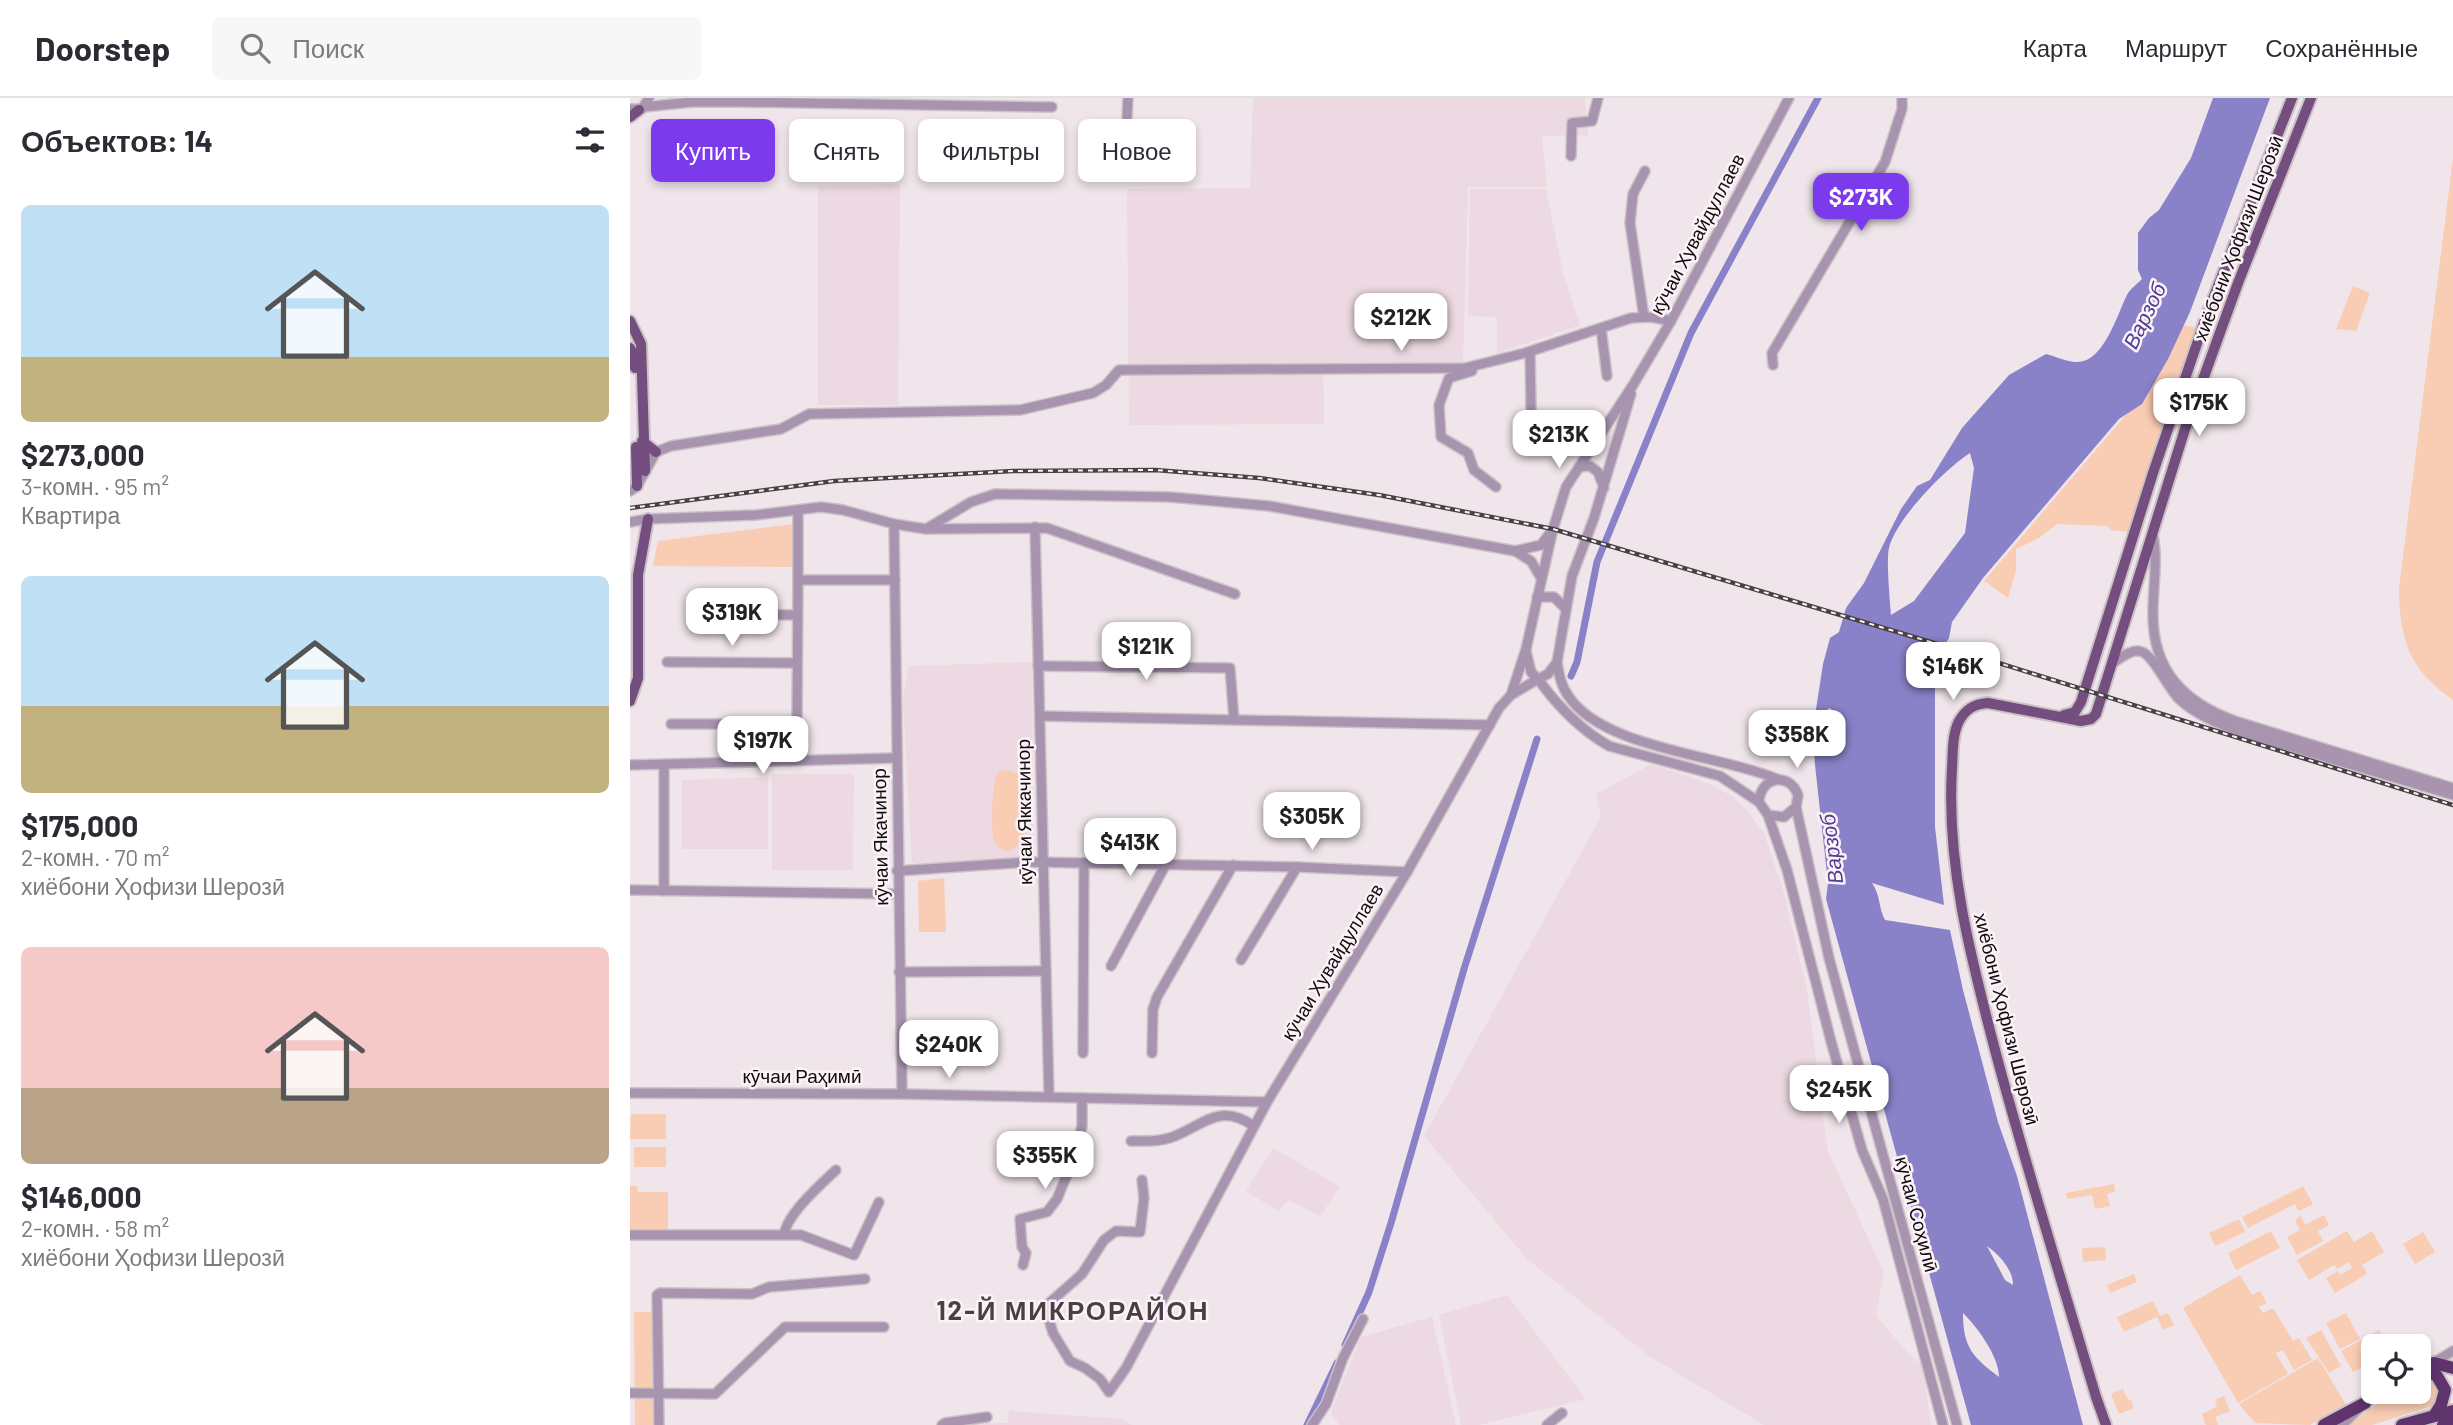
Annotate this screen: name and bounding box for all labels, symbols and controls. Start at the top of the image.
search box [212,17,702,80]
text: Doorstep [35,28,170,68]
icon: search [236,29,274,67]
text: Поиск [292,32,364,63]
text: Карта [2023,33,2087,62]
text: Маршрут [2125,33,2227,62]
text: Сохранённые [2265,33,2418,62]
chip: Купить [651,119,775,182]
chip: Снять [789,119,904,182]
chip: Фильтры [918,119,1064,182]
chip: Новое [1078,119,1196,182]
icon: filters [571,121,609,159]
text: Объектов: 14 [21,122,213,158]
street label: хиёбони Ҳофизи Шерозӣ [2188,132,2287,344]
street label: кӯчаи Хувайдуллаев [1644,149,1749,318]
pin: $273K [1812,174,1910,233]
text: $273K [1829,182,1893,210]
icon: home [252,251,378,377]
water label: Варзоб [2117,277,2171,352]
pin: $212K [1352,294,1450,353]
text: $212K [1370,302,1432,330]
pin: $175K [2150,378,2248,438]
text: $175K [2169,387,2229,415]
pin: $213K [1510,410,1608,470]
text: $213K [1529,419,1589,447]
text: $273,000 [21,436,145,472]
text: 3-комн. · 95 m² [21,472,169,500]
text: Квартира [21,501,120,529]
pin: $319K [683,588,781,648]
text: $319K [702,597,762,625]
icon: home [252,622,378,748]
pin: $121K [1097,622,1195,682]
text: $121K [1118,631,1174,659]
pin: $146K [1904,642,2002,702]
text: $146K [1922,651,1984,679]
pin: $358K [1748,710,1846,770]
pin: $197K [714,716,812,776]
text: $358K [1765,719,1829,747]
text: $197K [733,725,793,753]
street label: кӯчаи Яккачинор [1011,739,1036,885]
street label: кӯчаи Якачинор [867,768,892,906]
pin: $305K [1263,792,1361,852]
text: $305K [1279,801,1345,829]
text: $175,000 [21,807,138,843]
water label: Варзоб [1814,812,1847,886]
pin: $413K [1081,818,1179,878]
text: $413K [1100,827,1160,855]
text: 2-комн. · 70 m² [21,843,169,871]
text: хиёбони Ҳофизи Шерозӣ [21,872,285,900]
street label: кӯчаи Хувайдуллаев [1276,879,1388,1044]
street label: хиёбони Ҳофизи Шерозӣ [1970,910,2045,1127]
icon: home [252,993,378,1119]
pin: $240K [900,1020,998,1080]
text: $240K [915,1029,983,1057]
street label: кӯчаи Раҳимӣ [742,1064,862,1087]
pin: $245K [1790,1066,1888,1125]
text: $245K [1806,1074,1872,1102]
pin: $355K [996,1132,1094,1191]
text: $355K [1013,1140,1077,1168]
street label: кӯчаи Соҳилӣ [1891,1154,1944,1274]
text: $146,000 [21,1178,142,1214]
text: 2-комн. · 58 m² [21,1214,169,1242]
text: хиёбони Ҳофизи Шерозӣ [21,1243,285,1271]
district label: 12-Й МИКРОРАЙОН [936,1294,1210,1325]
map controls [2361,1334,2431,1404]
button: locate [2361,1334,2431,1404]

